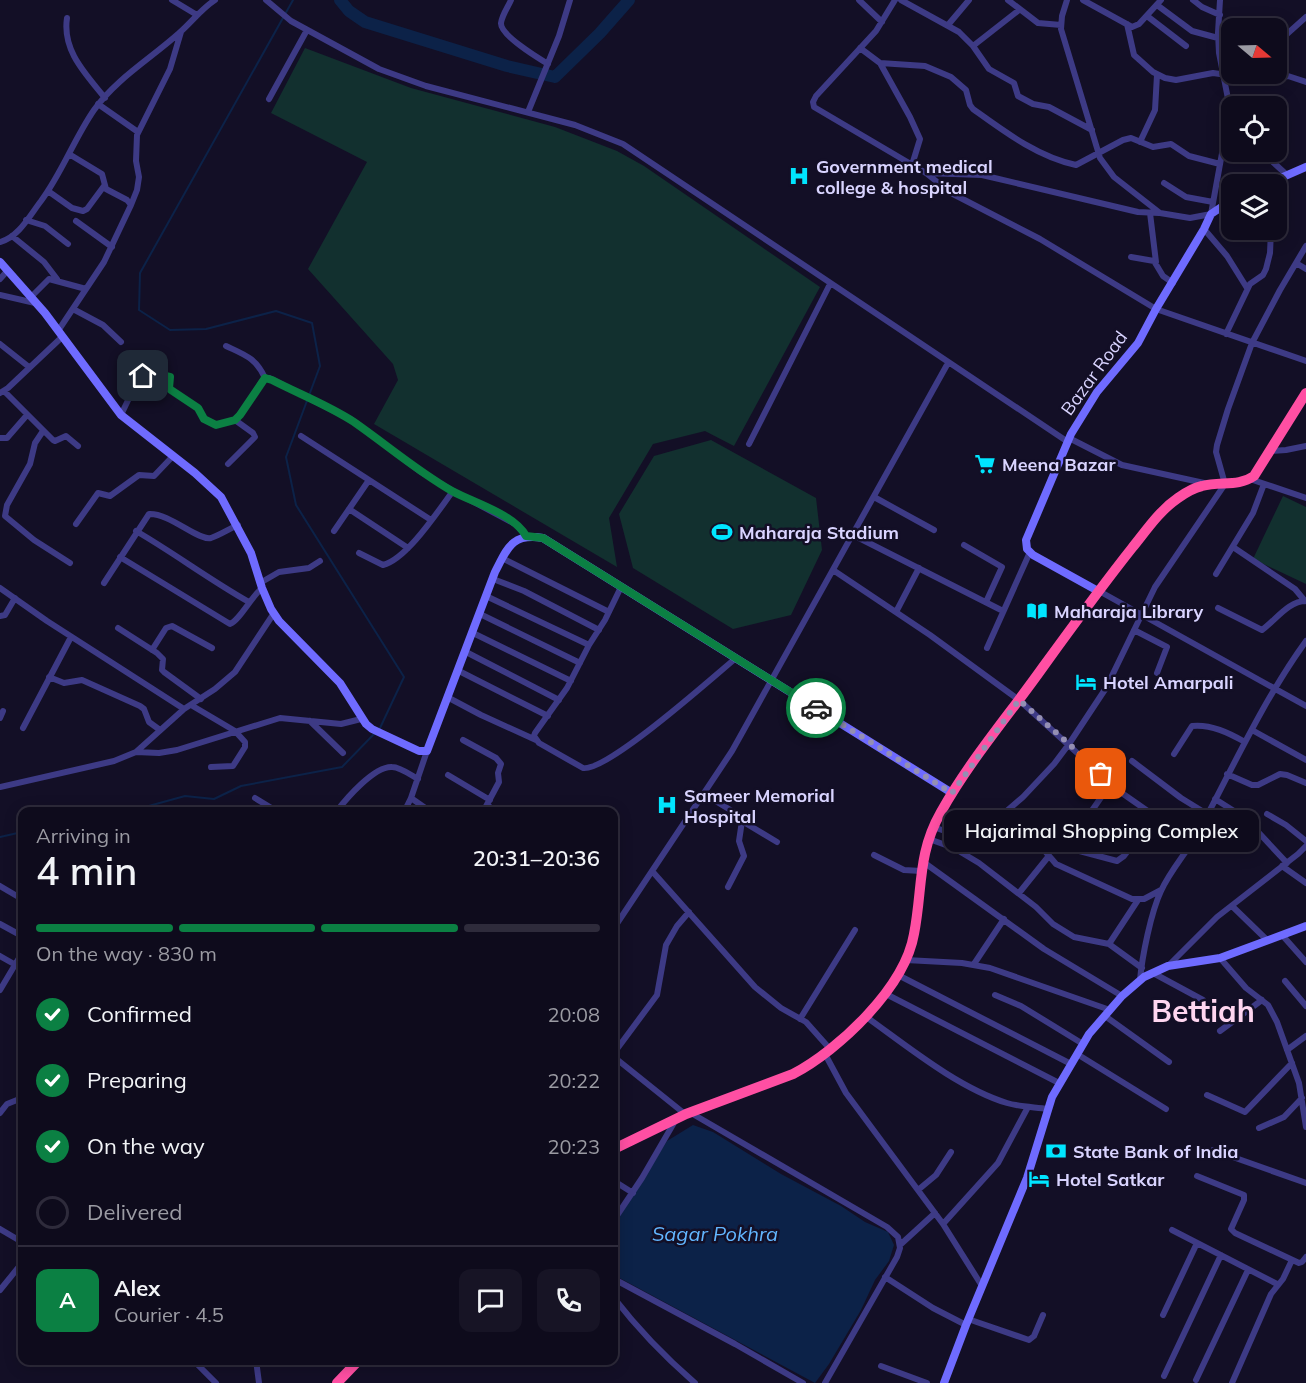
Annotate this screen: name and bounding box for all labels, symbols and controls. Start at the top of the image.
north arrow [1221,18,1287,84]
map controls [1221,18,1287,240]
button: locate [1221,96,1287,162]
place label: Government medical college & hospital [816,155,993,199]
hospital icon: Government medical college & hospital [787,164,811,188]
button: layers [1221,174,1287,240]
street label: Bazar Road [1056,326,1132,420]
pin [117,350,168,401]
icon: home [126,359,159,392]
supermarket icon: Meena Bazar [973,452,997,476]
place label: Meena Bazar [1002,453,1116,476]
sports icon: Maharaja Stadium [710,520,734,544]
place label: Maharaja Stadium [739,521,899,544]
library icon: Maharaja Library [1025,599,1049,623]
place label: Maharaja Library [1054,600,1203,623]
hotel icon: Hotel Amarpali [1074,670,1098,694]
place label: Hotel Amarpali [1103,671,1233,694]
courier [786,678,846,738]
icon: car [800,692,833,725]
pin [1075,748,1126,799]
icon: bag [1084,757,1117,790]
place label: Sameer Memorial Hospital [684,784,835,828]
hospital icon: Sameer Memorial Hospital [655,793,679,817]
callout: Hajarimal Shopping Complex [944,810,1258,852]
text: Hajarimal Shopping Complex [965,818,1238,843]
text: Arriving in [36,823,131,848]
text: 20:31–20:36 [473,844,600,872]
text: 4 min [36,846,137,895]
text: On the way · 830 m [36,941,217,966]
district label: Bettiah [1151,992,1255,1030]
icon: check [36,998,69,1031]
text: Confirmed [87,1000,192,1028]
text: 20:08 [547,1002,600,1027]
icon: check [36,1064,69,1097]
text: Preparing [87,1066,187,1094]
text: 20:22 [547,1068,600,1093]
icon: check [36,1130,69,1163]
text: On the way [87,1132,205,1160]
text: 20:23 [547,1134,600,1159]
bank icon: State Bank of India [1044,1139,1068,1163]
place label: State Bank of India [1073,1140,1238,1163]
hotel icon: Hotel Satkar [1027,1167,1051,1191]
place label: Hotel Satkar [1056,1168,1165,1191]
text: Delivered [87,1198,182,1226]
water label: Sagar Pokhra [652,1221,778,1246]
button: chat [459,1269,522,1332]
button: phone [537,1269,600,1332]
text: Alex [114,1274,160,1302]
text: A [59,1286,76,1314]
text: Courier · 4.5 [114,1302,224,1327]

